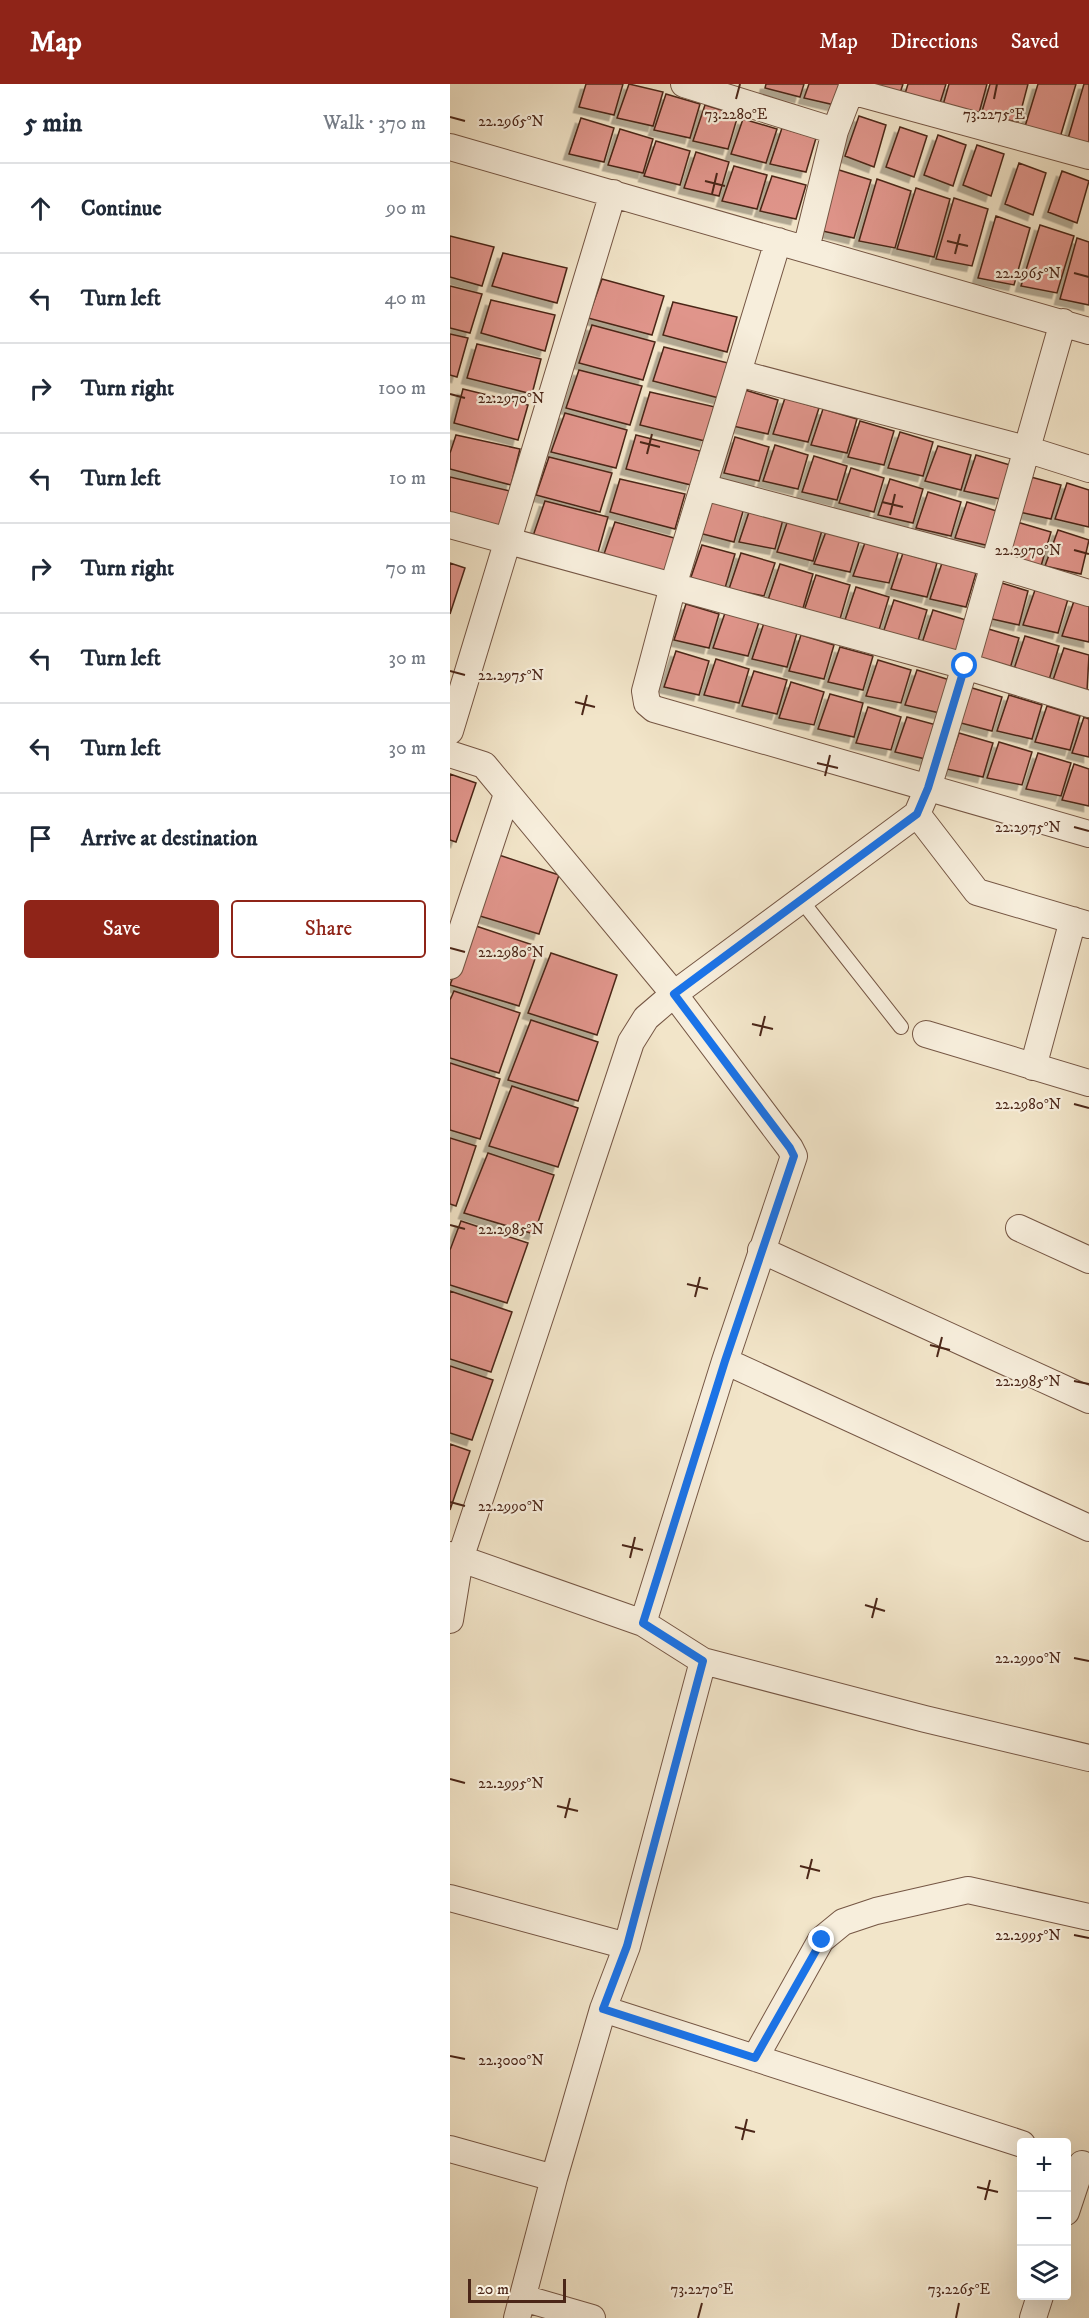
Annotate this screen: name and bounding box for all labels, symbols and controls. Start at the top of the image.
text: Map [30,25,82,60]
text: Map [819,29,858,55]
text: Directions [891,29,978,55]
text: Saved [1011,29,1059,55]
text: 73.2280°E [705,105,768,124]
text: 73.2275°E [963,105,1025,124]
text: 5 min [24,107,82,140]
text: Walk · 370 m [323,111,426,136]
text: 22.2965°N [478,112,544,131]
icon: ahead [24,192,57,225]
text: Continue [81,195,162,222]
text: 90 m [386,196,426,221]
text: 22.2965°N [995,264,1061,283]
icon: left [24,282,57,315]
text: Turn left [81,285,161,312]
text: 40 m [384,286,426,311]
icon: right [24,372,57,405]
text: Turn right [81,375,174,402]
text: 100 m [378,376,426,401]
text: 22.2970°N [478,389,544,408]
icon: left [24,462,57,495]
text: Turn left [81,465,161,492]
text: 10 m [389,466,426,491]
text: 22.2970°N [995,541,1061,560]
icon: right [24,552,57,585]
text: Turn right [81,555,174,582]
text: 70 m [385,556,426,581]
icon: left [24,642,57,675]
text: Turn left [81,645,161,672]
text: 30 m [388,646,426,671]
route start [951,652,977,678]
text: 22.2975°N [478,666,544,685]
icon: left [24,732,57,765]
text: Turn left [81,735,161,762]
text: 30 m [388,736,426,761]
text: 22.2975°N [995,818,1061,837]
icon: arrive [24,822,57,855]
text: Arrive at destination [81,825,258,852]
button: Save [24,900,219,958]
button: Share [231,900,426,958]
text: 22.2980°N [478,943,544,962]
text: 22.2980°N [995,1095,1061,1114]
text: 22.2985°N [478,1220,544,1239]
text: 22.2985°N [995,1372,1061,1391]
text: 22.2990°N [478,1497,544,1516]
text: 22.2990°N [995,1649,1061,1668]
text: 22.2995°N [478,1774,544,1793]
route end [808,1926,834,1952]
text: 22.2995°N [995,1926,1061,1945]
text: 22.3000°N [478,2051,544,2070]
map controls [1017,2138,1071,2300]
button: + [1017,2138,1071,2192]
button: − [1017,2192,1071,2246]
button: layers [1017,2246,1071,2300]
scale bar [468,2276,566,2304]
text: 20 m [477,2279,509,2299]
text: 73.2270°E [671,2280,734,2299]
text: 73.2265°E [928,2280,991,2299]

